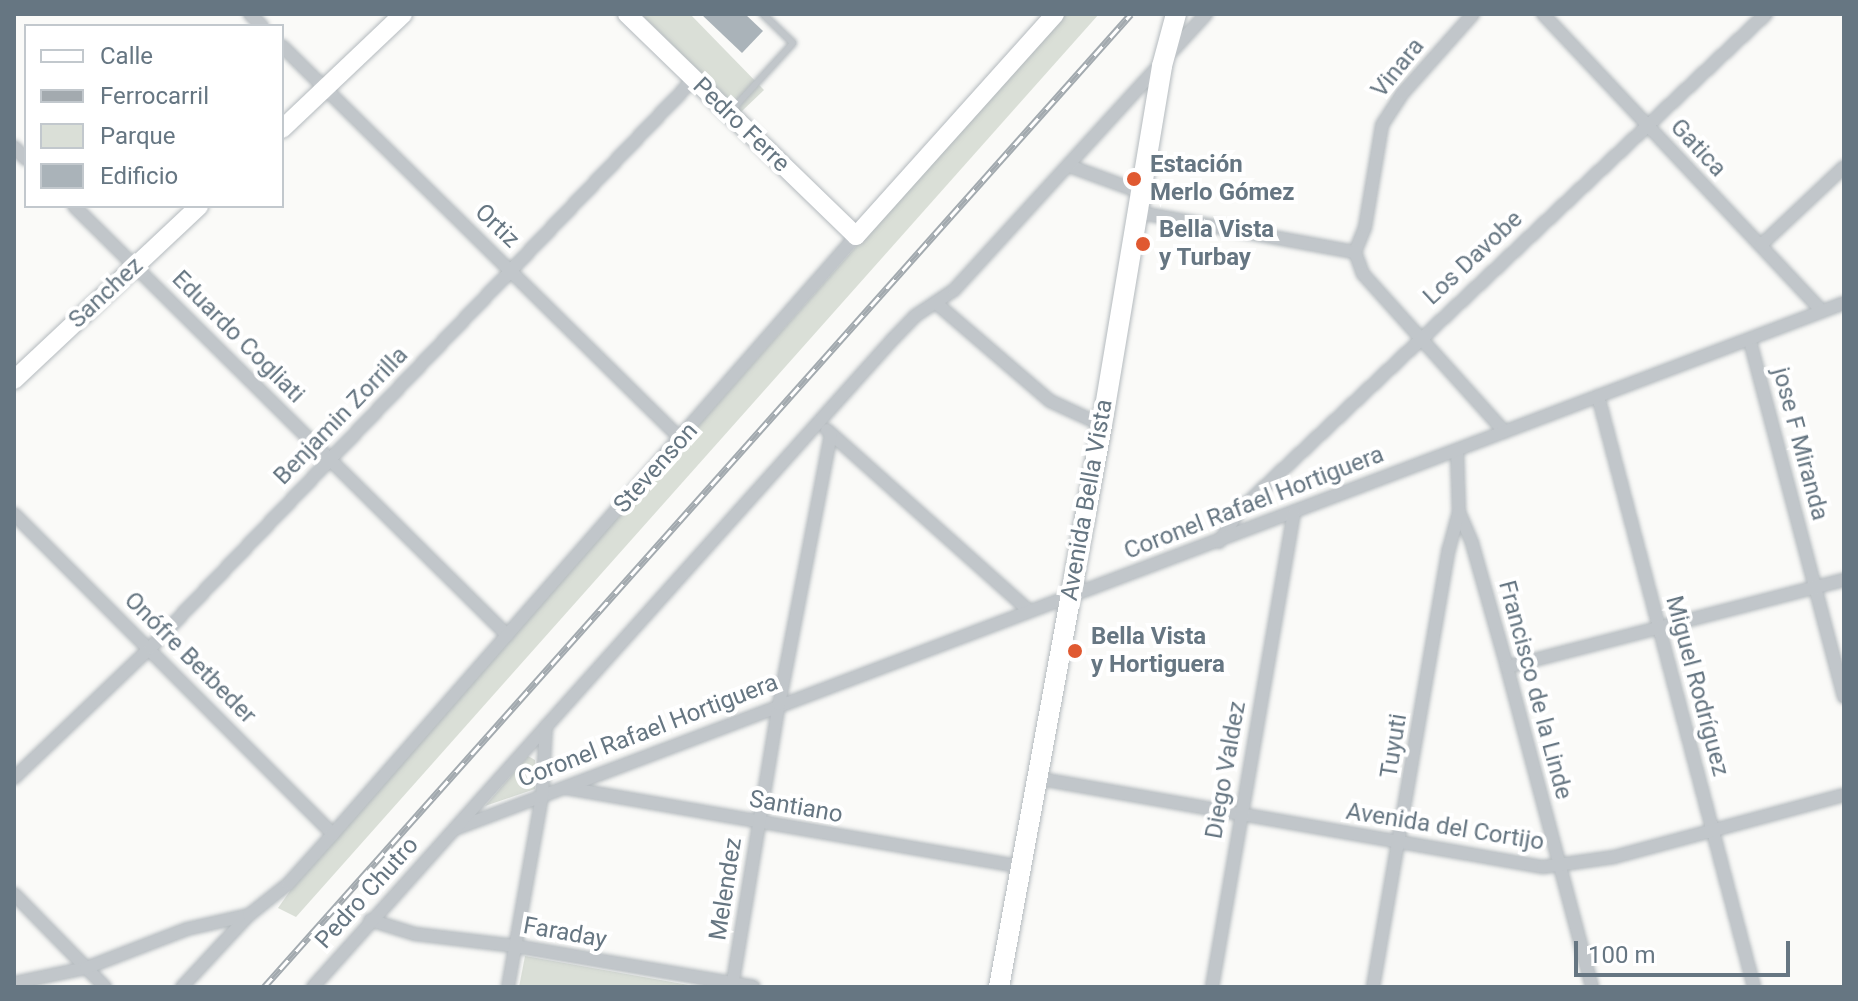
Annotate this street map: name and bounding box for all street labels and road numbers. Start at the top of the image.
street label: Vinara [1365,32,1431,104]
street label: Pedro Ferre [687,72,795,178]
street label: Gatica [1664,113,1732,183]
street label: Ortiz [469,198,525,254]
street label: Los Davobe [1417,205,1529,311]
street label: Sanchez [63,251,149,335]
street label: Eduardo Cogliati [166,265,310,409]
street label: Benjamin Zorrilla [268,341,414,491]
street label: jose F Miranda [1766,364,1834,524]
street label: Avenida Bella Vista [1055,397,1119,603]
street label: Stevenson [608,417,704,519]
street label: Coronel Rafael Hortiguera [1120,440,1388,566]
street label: Francisco de la Linde [1492,577,1578,803]
street label: Onófre Betbeder [118,586,262,730]
street label: Miguel Rodríguez [1659,593,1735,779]
street label: Coronel Rafael Hortiguera [514,668,782,794]
street label: Diego Valdez [1200,699,1252,841]
street label: Tuyuti [1375,712,1413,780]
street label: Santiano [747,785,845,829]
street label: Avenida del Cortijo [1344,797,1546,857]
street label: Pedro Chutro [309,831,425,955]
street label: Melendez [704,836,748,942]
street label: Faraday [521,911,609,955]

